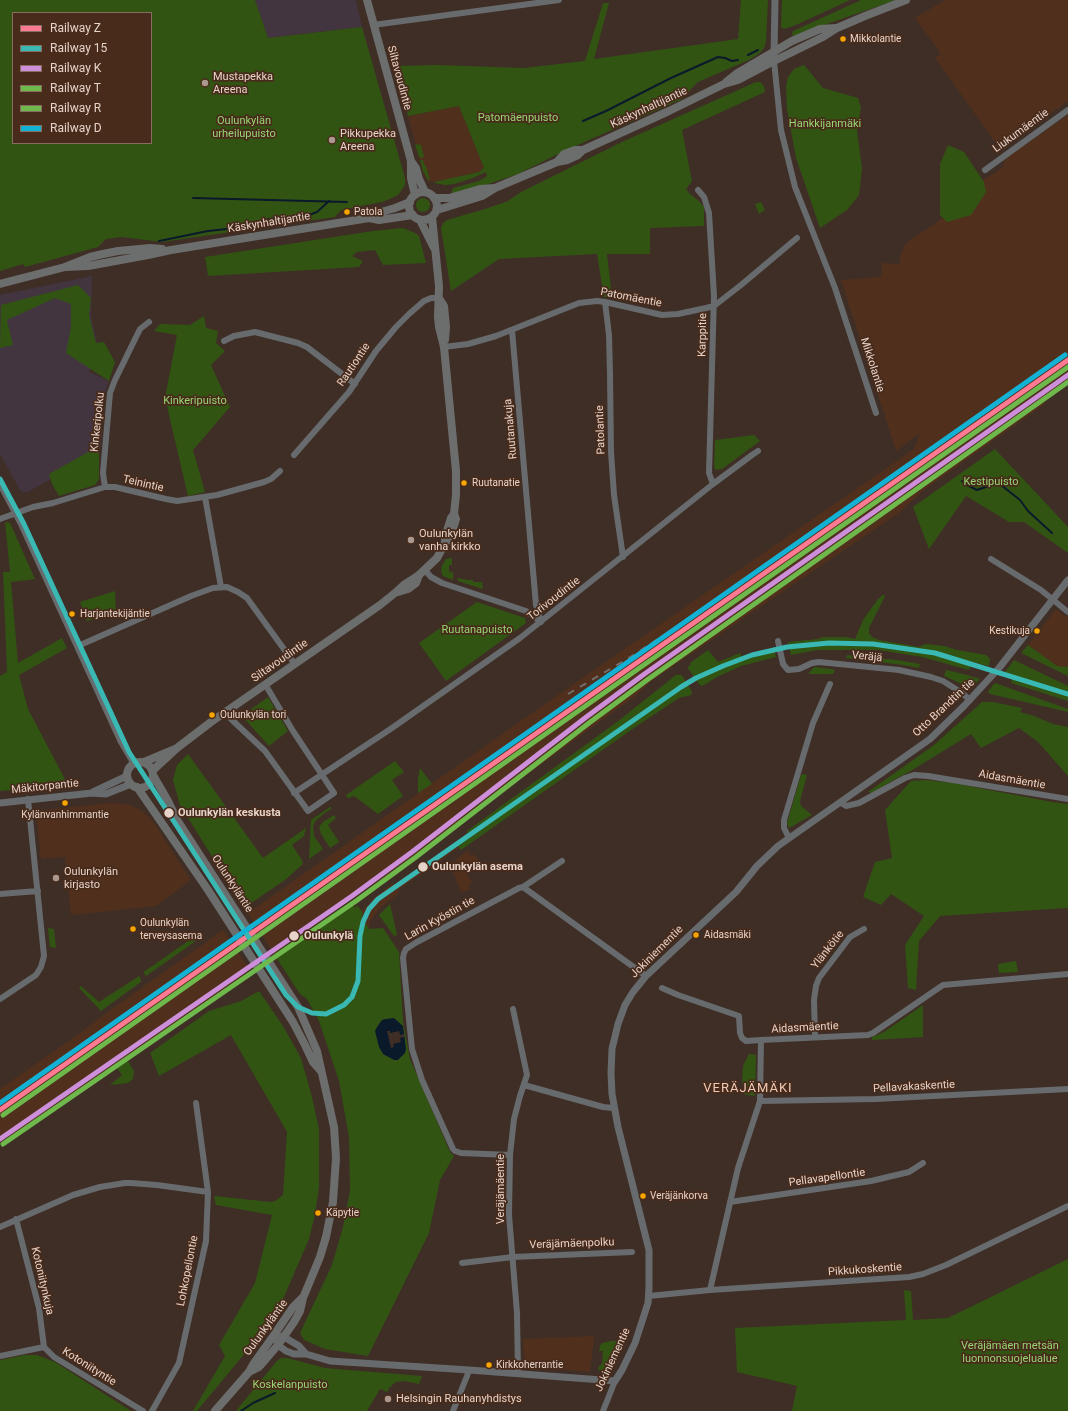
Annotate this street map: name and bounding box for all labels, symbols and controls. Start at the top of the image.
legend [12,12,152,144]
text: Railway Z [50,21,101,35]
place label: Mikkolantie [850,33,901,45]
marker: Mikkolantie [838,34,848,44]
text: Railway 15 [50,41,107,55]
street label: Siltavoudintie [384,44,414,112]
text: Railway K [50,61,101,75]
place label: Mustapekka Areena [213,70,273,96]
marker: Mustapekka Areena [200,78,210,88]
text: Railway T [50,81,101,95]
street label: Käskynhaltijantie [609,84,689,132]
text: Railway R [50,101,101,115]
street label: Liukumäentie [990,106,1052,156]
park label: Patomäenpuisto [478,111,558,125]
park label: Oulunkylän urheilupuisto [212,114,276,140]
park label: Hankkijanmäki [789,117,861,131]
text: Railway D [50,121,102,135]
place label: Pikkupekka Areena [340,127,396,153]
marker: Pikkupekka Areena [327,135,337,145]
place label: Patola [354,206,382,218]
marker: Patola [342,207,352,217]
street label: Käskynhaltijantie [227,210,311,236]
street label: Patomäentie [599,286,663,310]
street label: Karppitie [696,313,710,357]
street label: Mikkolantie [857,336,887,394]
street label: Rautiontie [335,341,373,389]
street label: Kinkeripolku [88,391,108,453]
park label: Kinkeripuisto [163,394,227,408]
street label: Ruutanakuja [502,398,520,460]
street label: Patolantie [594,405,608,455]
street label: Teinintie [121,473,165,495]
park label: Kestipuisto [964,475,1018,489]
place label: Ruutanatie [472,477,520,489]
marker: Ruutanatie [459,478,469,488]
place label: Oulunkylän vanha kirkko [419,527,480,553]
marker: Oulunkylän vanha kirkko [406,535,416,545]
street label: Torivoudintie [525,574,583,624]
place label: Harjantekijäntie [80,608,150,620]
marker: Harjantekijäntie [67,609,77,619]
park label: Ruutanapuisto [442,623,512,637]
place label: Kestikuja [989,625,1030,637]
marker: Kestikuja [1032,626,1042,636]
street label: Siltavoudintie [249,637,311,685]
street label: Veräjä [851,649,883,665]
street label: Otto Brandtin tie [910,676,978,740]
place label: Oulunkylän tori [220,709,286,721]
marker: Oulunkylän tori [207,710,217,720]
street label: Aidasmäentie [978,768,1046,792]
street label: Mäkitorpantie [11,777,79,797]
marker: Kylänvanhimmantie [60,798,70,808]
marker: Oulunkylän keskusta [162,806,176,820]
place label: Oulunkylän keskusta [178,806,281,820]
place label: Kylänvanhimmantie [21,809,109,821]
street label: Oulunkyläntie [208,853,256,915]
marker: Oulunkylän asema [416,860,430,874]
place label: Oulunkylän asema [432,860,523,874]
place label: Oulunkylän kirjasto [64,865,118,891]
marker: Oulunkylän kirjasto [51,873,61,883]
street label: Larin Kyöstin tie [403,894,477,944]
place label: Oulunkylän terveysasema [140,917,202,940]
street label: Jokiniementie [628,923,686,981]
marker: Oulunkylän terveysasema [128,924,138,934]
street label: Ylänkötie [809,928,847,972]
marker: Oulunkylä [287,929,301,943]
place label: Oulunkylä [304,929,353,943]
place label: Aidasmäki [704,929,751,941]
marker: Aidasmäki [691,930,701,940]
street label: Aidasmäentie [771,1020,839,1036]
street label: Pellavakaskentie [873,1078,955,1096]
district label: VERÄJÄMÄKI [703,1081,793,1097]
street label: Veräjämäentie [494,1154,508,1224]
street label: Pellavapellontie [788,1166,866,1190]
place label: Veräjänkorva [650,1190,708,1202]
marker: Veräjänkorva [638,1191,648,1201]
place label: Käpytie [326,1207,359,1219]
marker: Käpytie [313,1208,323,1218]
street label: Lohkopellontie [175,1234,201,1308]
street label: Veräjämäenpolku [529,1236,615,1252]
street label: Kotoniitynkuja [28,1246,56,1316]
street label: Pikkukoskentie [828,1261,902,1279]
street label: Oulunkyläntie [241,1297,291,1359]
street label: Jokiniementie [592,1326,634,1394]
park label: Veräjämäen metsän luonnonsuojelualue [961,1339,1059,1365]
street label: Kotoniityntie [60,1345,118,1389]
place label: Kirkkoherrantie [496,1359,563,1371]
marker: Kirkkoherrantie [484,1360,494,1370]
park label: Koskelanpuisto [252,1378,328,1392]
place label: Helsingin Rauhanyhdistys [396,1392,522,1406]
marker: Helsingin Rauhanyhdistys [383,1394,393,1404]

